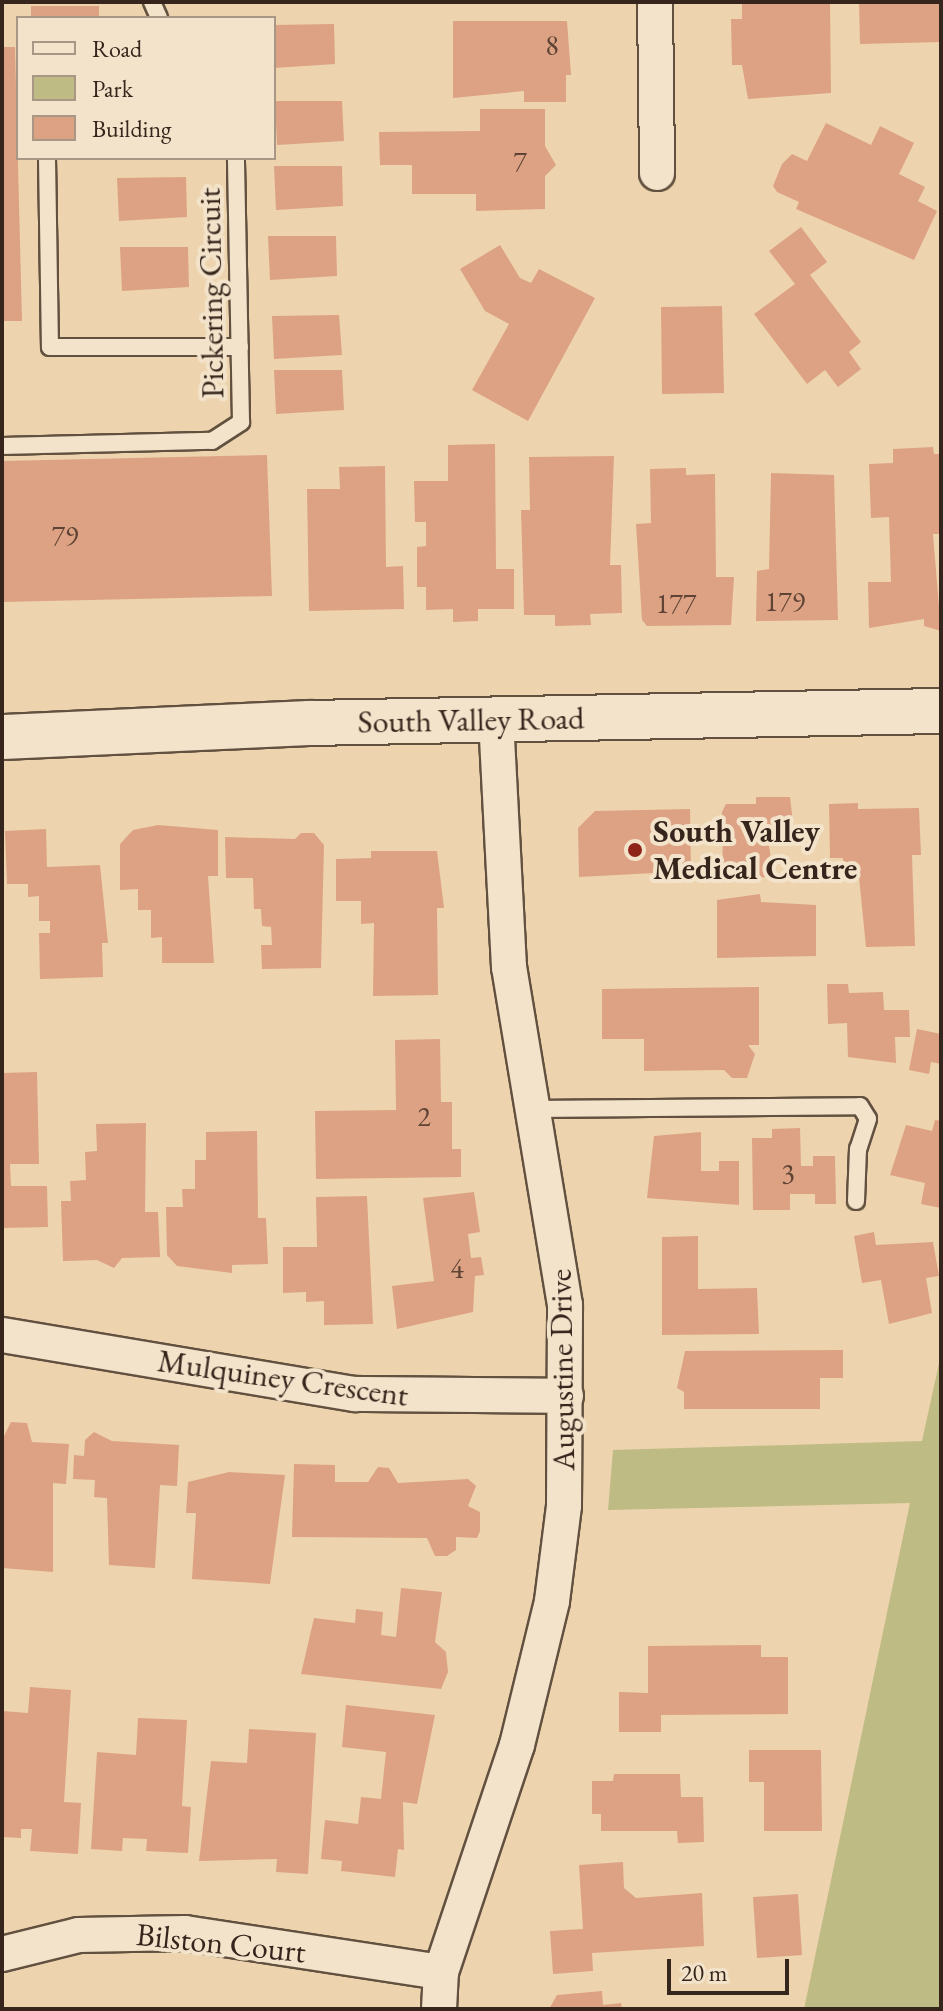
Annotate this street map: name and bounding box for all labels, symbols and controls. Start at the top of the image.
legend [16,16,276,160]
house number: 8 [545,28,559,62]
text: Road [92,33,142,64]
text: Park [92,73,133,104]
text: Building [92,113,172,144]
house number: 7 [513,144,527,178]
street label: Pickering Circuit [190,187,232,399]
house number: 79 [52,518,78,552]
house number: 179 [765,584,805,618]
house number: 177 [656,586,696,620]
street label: South Valley Road [357,699,585,741]
place label: South Valley Medical Centre [653,813,857,888]
marker: South Valley Medical Centre [624,839,646,861]
house number: 2 [417,1099,431,1133]
house number: 3 [781,1156,795,1190]
house number: 4 [450,1251,464,1285]
street label: Augustine Drive [541,1269,583,1471]
street label: Mulquiney Crescent [155,1341,411,1415]
street label: Bilston Court [134,1915,308,1971]
scale bar [671,1943,793,1993]
text: 20 m [681,1957,728,1988]

